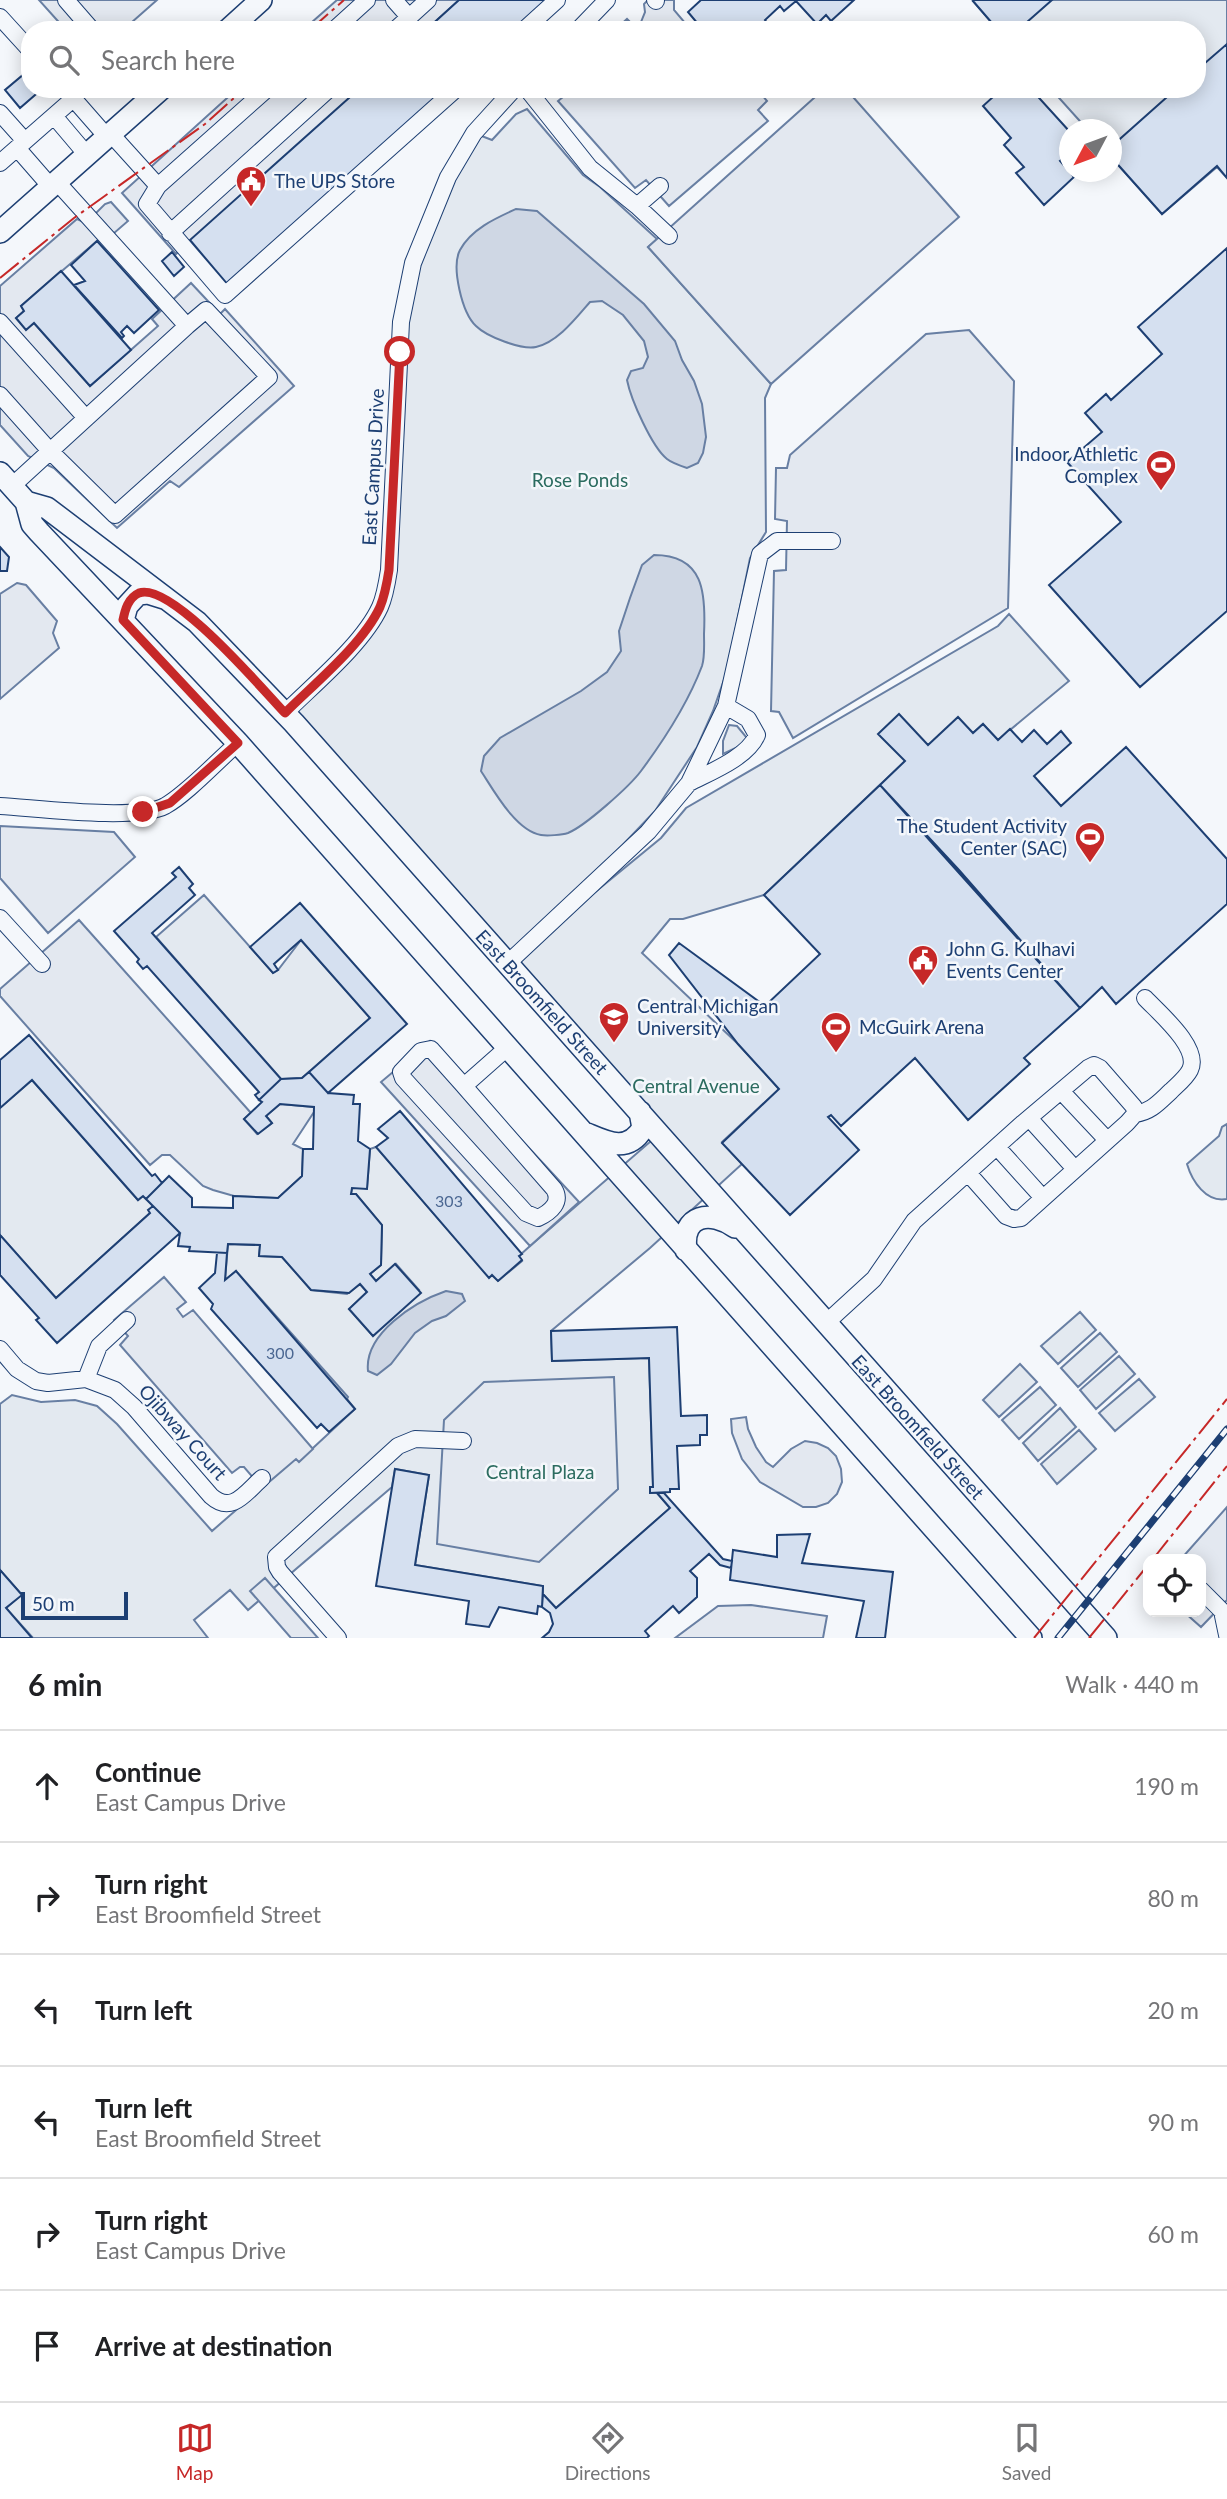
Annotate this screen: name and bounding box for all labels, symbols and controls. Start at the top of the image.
search box [21,21,1206,98]
icon: search [45,41,83,79]
text: Search here [101,44,235,76]
north arrow [1059,119,1122,182]
public building icon: The UPS Store [234,164,268,208]
place label: The UPS Store [274,169,395,192]
route start [384,336,415,367]
street label: East Campus Drive [357,388,388,546]
place label: Indoor Athletic Complex [1014,442,1139,487]
sports icon: Indoor Athletic Complex [1144,448,1178,492]
park label: Rose Ponds [532,468,628,491]
route end [127,796,158,827]
place label: The Student Activity Center (SAC) [897,814,1067,859]
sports icon: The Student Activity Center (SAC) [1073,820,1107,864]
street label: East Broomfield Street [471,925,614,1079]
place label: John G. Kulhavi Events Center [946,937,1075,982]
public building icon: John G. Kulhavi Events Center [906,943,940,987]
place label: Central Michigan University [637,994,779,1039]
school or university icon: Central Michigan University [597,1000,631,1044]
sports icon: McGuirk Arena [819,1010,853,1054]
place label: McGuirk Arena [859,1015,984,1038]
park label: Central Avenue [632,1074,760,1097]
house number: 303 [435,1191,463,1210]
house number: 300 [266,1343,294,1362]
street label: East Broomfield Street [847,1350,990,1504]
street label: Ojibway Court [135,1379,232,1484]
park label: Central Plaza [486,1460,594,1483]
map controls [1143,1554,1206,1617]
button: locate [1143,1554,1206,1617]
scale bar [21,1589,128,1621]
text: 50 m [32,1592,75,1615]
text: 6 min [28,1666,102,1702]
text: Walk · 440 m [1065,1670,1199,1698]
text: Continue [95,1756,201,1788]
icon: ahead [28,1767,66,1805]
text: 190 m [1134,1772,1199,1800]
text: East Campus Drive [95,1788,286,1816]
text: Turn right [95,1868,208,1900]
icon: right [28,1879,66,1917]
text: 80 m [1148,1884,1199,1912]
text: East Broomfield Street [95,1900,321,1928]
icon: left [28,1991,66,2029]
text: Turn left [95,1994,192,2026]
text: 20 m [1148,1996,1199,2024]
text: Turn left [95,2092,192,2124]
icon: left [28,2103,66,2141]
text: 90 m [1148,2108,1199,2136]
text: East Broomfield Street [95,2124,321,2152]
text: Turn right [95,2204,208,2236]
icon: right [28,2215,66,2253]
text: 60 m [1148,2220,1199,2248]
text: East Campus Drive [95,2236,286,2264]
icon: arrive [28,2327,66,2365]
text: Arrive at destination [95,2330,332,2362]
tab: Map [176,2419,214,2484]
tab: Directions [565,2419,651,2484]
tab: Saved [1002,2419,1051,2484]

